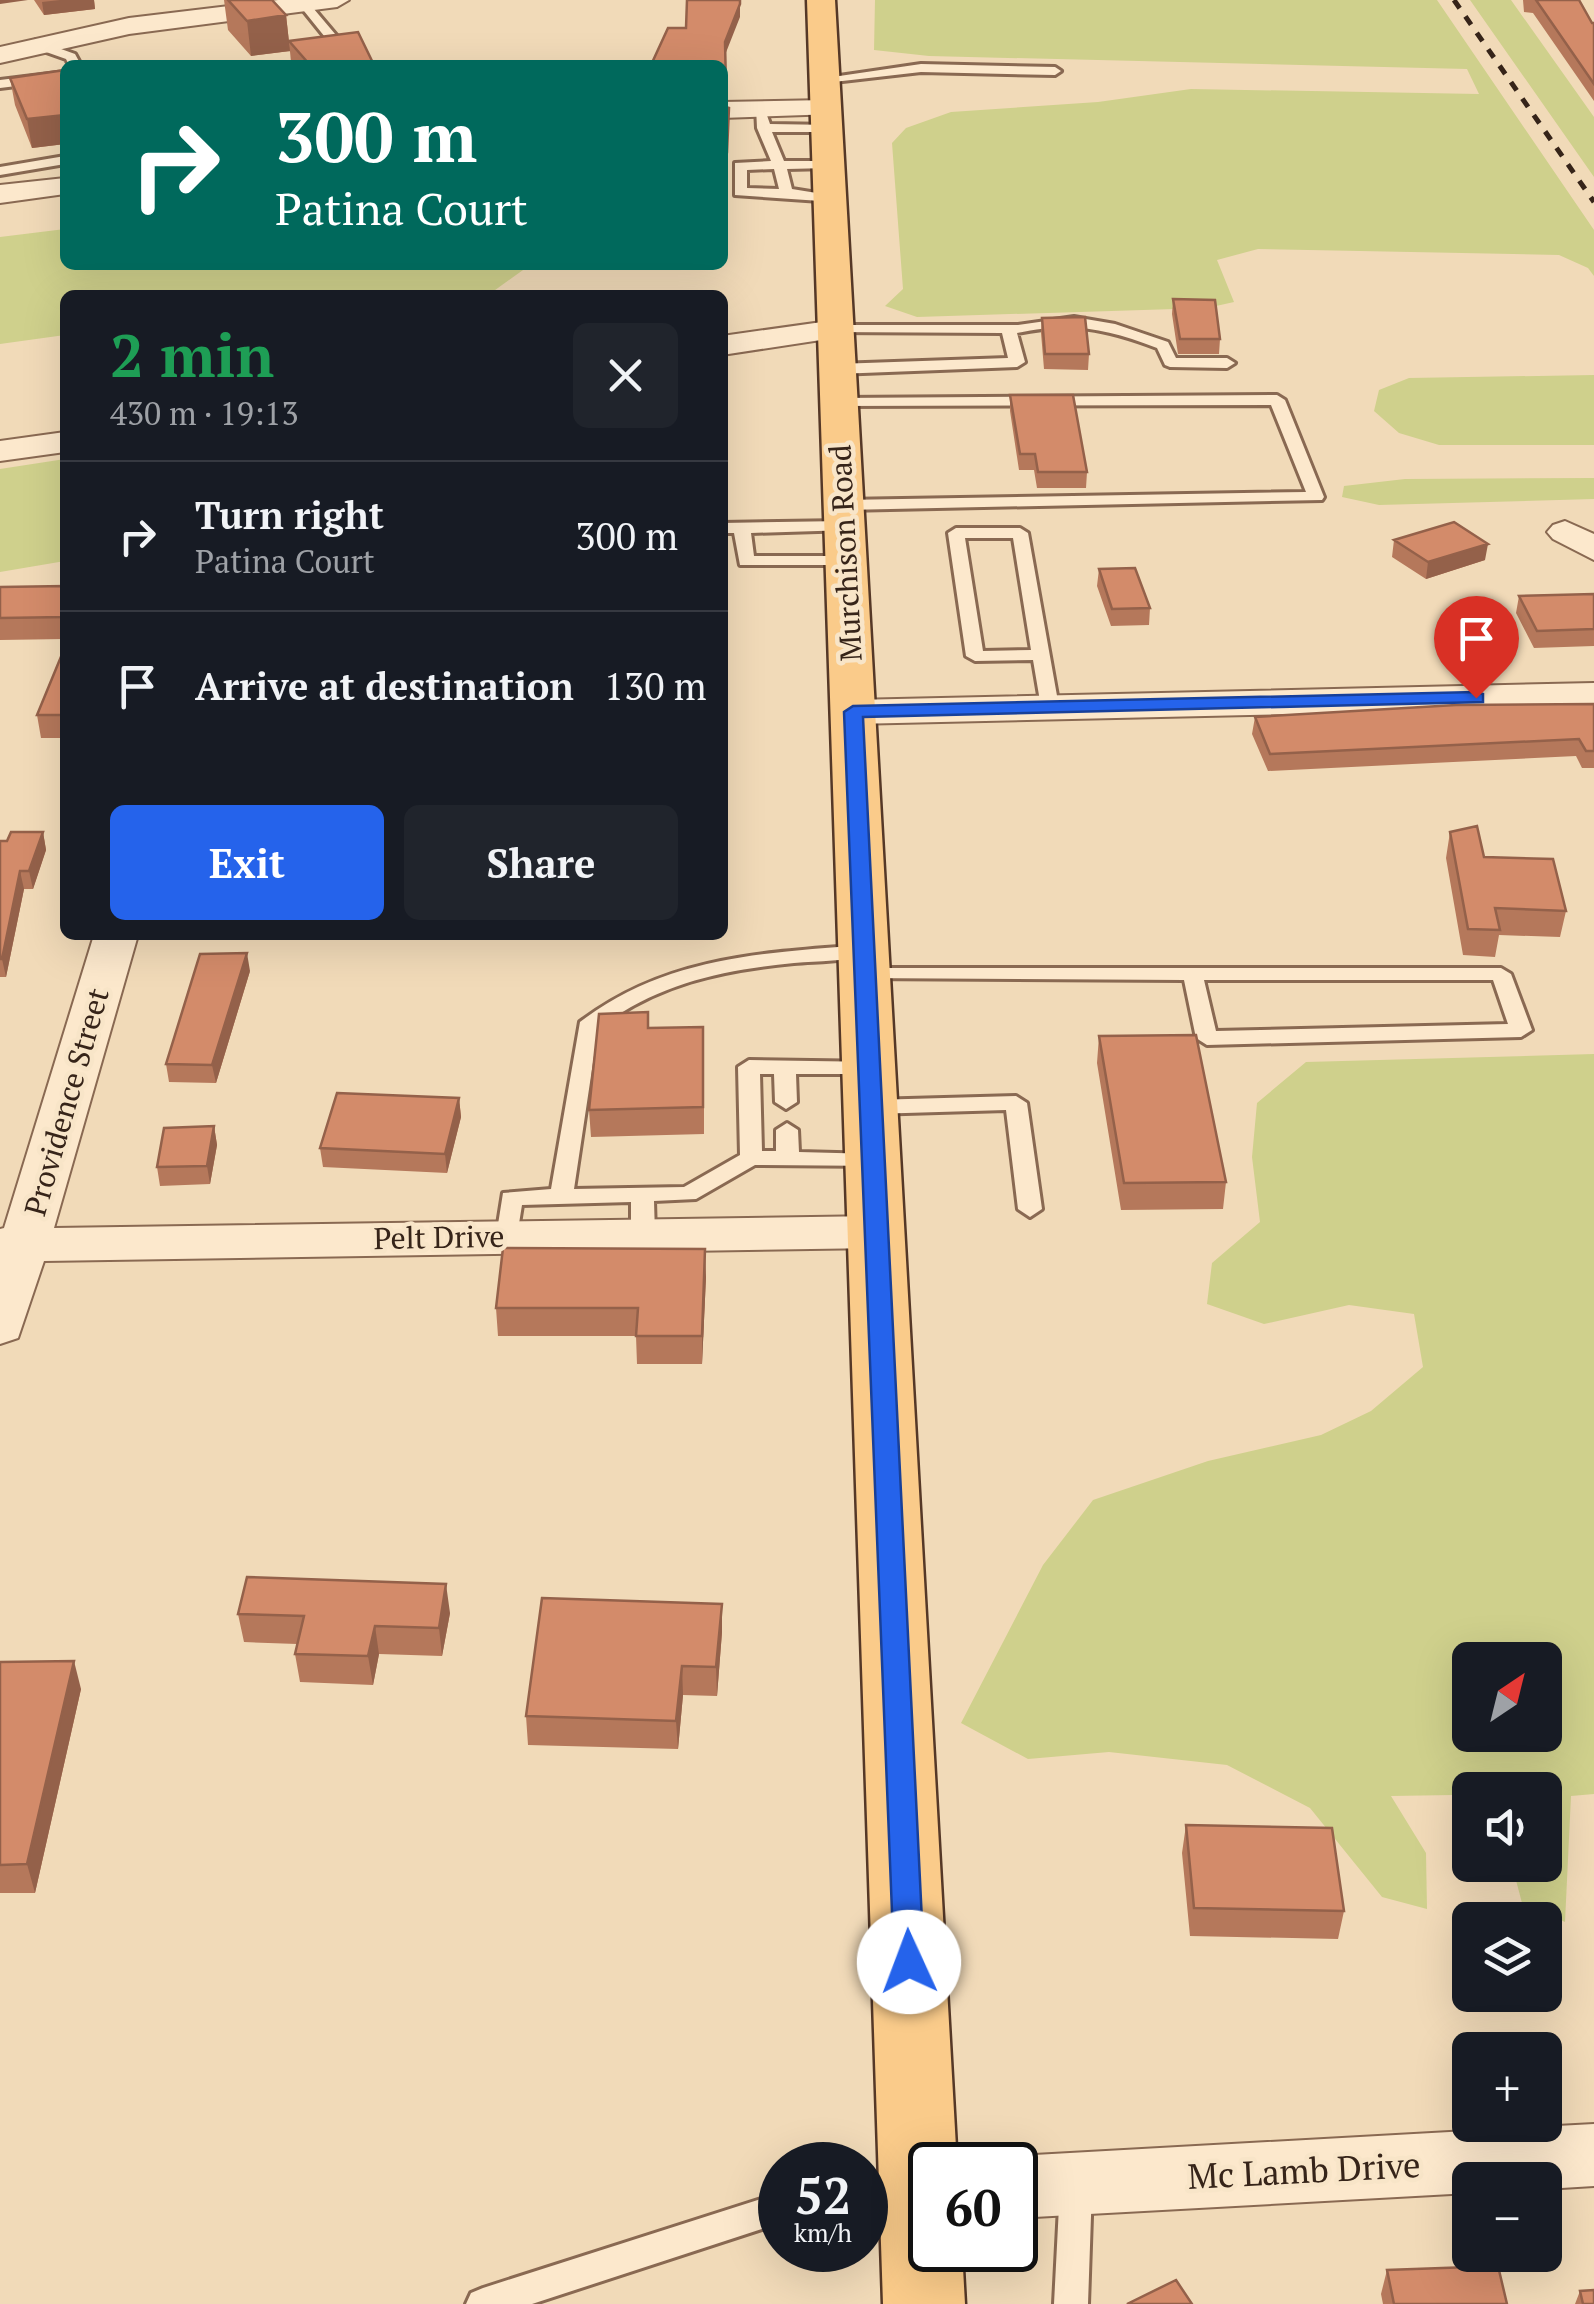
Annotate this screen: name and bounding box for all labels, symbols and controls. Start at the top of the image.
text: 300 m [275,89,477,182]
icon: right [110,100,240,230]
text: Patina Court [275,178,528,238]
text: 2 min [110,315,274,394]
button: close [573,323,678,428]
text: 430 m · 19:13 [110,392,298,434]
street label: Murchison Road [819,444,871,662]
text: Turn right [195,490,384,540]
icon: right [110,509,165,564]
text: 300 m [575,511,678,561]
text: Patina Court [195,540,375,582]
pin [1434,596,1519,699]
icon: arrive [1449,611,1504,666]
icon: arrive [110,659,165,714]
text: Arrive at destination [195,661,574,711]
text: 130 m [604,661,707,711]
button: Exit [110,805,384,920]
button: Share [404,805,678,920]
street label: Providence Street [14,983,118,1220]
street label: Pelt Drive [373,1216,505,1258]
north arrow [1452,1642,1562,1752]
map controls [1452,1642,1562,2272]
button: sound [1452,1772,1562,1882]
button: layers [1452,1902,1562,2012]
position arrow [857,1910,961,2014]
button: + [1452,2032,1562,2142]
street label: Mc Lamb Drive [1186,2141,1422,2199]
speed limit sign: 60 [908,2142,1038,2272]
text: 52 [795,2162,851,2228]
button: − [1452,2162,1562,2272]
text: km/h [794,2216,852,2249]

